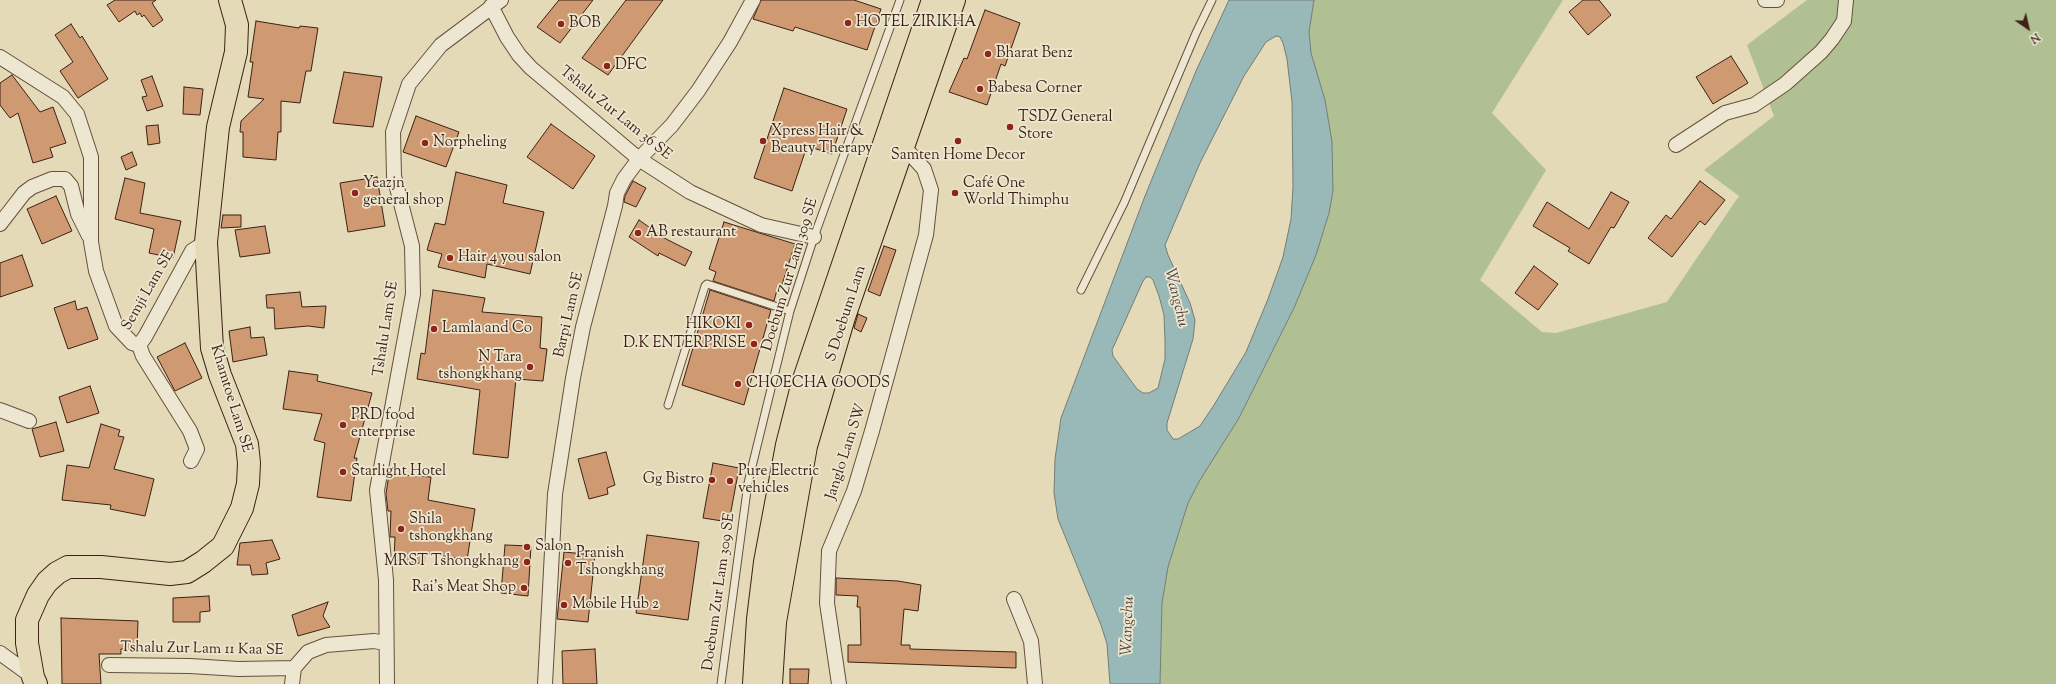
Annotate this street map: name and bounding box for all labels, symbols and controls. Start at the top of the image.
north arrow [2008,8,2048,48]
place label: HOTEL ZIRIKHA [856,14,976,32]
place label: BOB [569,15,601,33]
marker: HOTEL ZIRIKHA [843,18,853,28]
marker: BOB [556,19,566,29]
text: N [2027,29,2043,47]
place label: Bharat Benz [996,45,1073,63]
marker: Bharat Benz [983,49,993,59]
place label: DFC [615,57,647,75]
marker: DFC [602,61,612,71]
street label: Tshalu Zur Lam 36 SE [555,63,675,165]
place label: Babesa Corner [988,80,1082,98]
marker: Babesa Corner [975,84,985,94]
place label: TSDZ General Store [1018,109,1113,144]
marker: TSDZ General Store [1005,122,1015,132]
place label: Xpress Hair & Beauty Therapy [771,123,873,158]
place label: Norpheling [433,134,507,152]
marker: Xpress Hair & Beauty Therapy [758,136,768,146]
marker: Samten Home Decor [953,136,963,146]
marker: Norpheling [420,138,430,148]
place label: Samten Home Decor [891,147,1025,165]
place label: Yeazjn general shop [363,175,444,210]
place label: Café One World Thimphu [963,175,1069,210]
marker: Yeazjn general shop [350,188,360,198]
marker: Café One World Thimphu [950,188,960,198]
street label: Doebum Zur Lam 309 SE [759,196,823,354]
place label: AB restaurant [646,224,736,242]
marker: AB restaurant [633,228,643,238]
street label: Semji Lam SE [119,248,179,334]
place label: Hair 4 you salon [458,249,562,267]
marker: Hair 4 you salon [445,253,455,263]
street label: S Doebum Lam [823,264,871,364]
water label: Wangchu [1158,267,1192,329]
street label: Barpi Lam SE [551,271,589,359]
street label: Tshalu Lam SE [371,280,403,378]
place label: HIKOKI [685,316,741,334]
place label: Lamla and Co [442,320,532,338]
marker: HIKOKI [744,320,754,330]
marker: Lamla and Co [429,324,439,334]
place label: D.K ENTERPRISE [623,335,746,353]
marker: D.K ENTERPRISE [749,339,759,349]
street label: Khamtoe Lam SE [205,343,255,455]
place label: N Tara tshongkhang [438,349,522,384]
marker: N Tara tshongkhang [525,362,535,372]
place label: CHOECHA GOODS [746,375,890,393]
marker: CHOECHA GOODS [733,379,743,389]
street label: Janglo Lam SW [823,402,871,502]
place label: PRD food enterprise [351,407,416,442]
marker: PRD food enterprise [338,420,348,430]
place label: Starlight Hotel [351,463,446,481]
place label: Pure Electric vehicles [738,463,819,498]
marker: Starlight Hotel [338,467,348,477]
place label: Gg Bistro [643,471,704,489]
marker: Gg Bistro [707,475,717,485]
marker: Pure Electric vehicles [725,476,735,486]
place label: Shila tshongkhang [409,511,493,546]
street label: Doebum Zur Lam 309 SE [700,512,740,672]
marker: Shila tshongkhang [396,524,406,534]
place label: Salon [535,538,572,556]
marker: Salon [522,542,532,552]
place label: Pranish Tshongkhang [576,545,664,580]
place label: MRST Tshongkhang [384,553,519,571]
marker: MRST Tshongkhang [522,557,532,567]
marker: Pranish Tshongkhang [563,558,573,568]
place label: Rai's Meat Shop [412,579,516,597]
marker: Rai's Meat Shop [519,583,529,593]
place label: Mobile Hub 2 [572,596,659,614]
water label: Wangchu [1118,596,1140,656]
marker: Mobile Hub 2 [559,600,569,610]
street label: Tshalu Zur Lam 11 Kaa SE [120,640,284,660]

